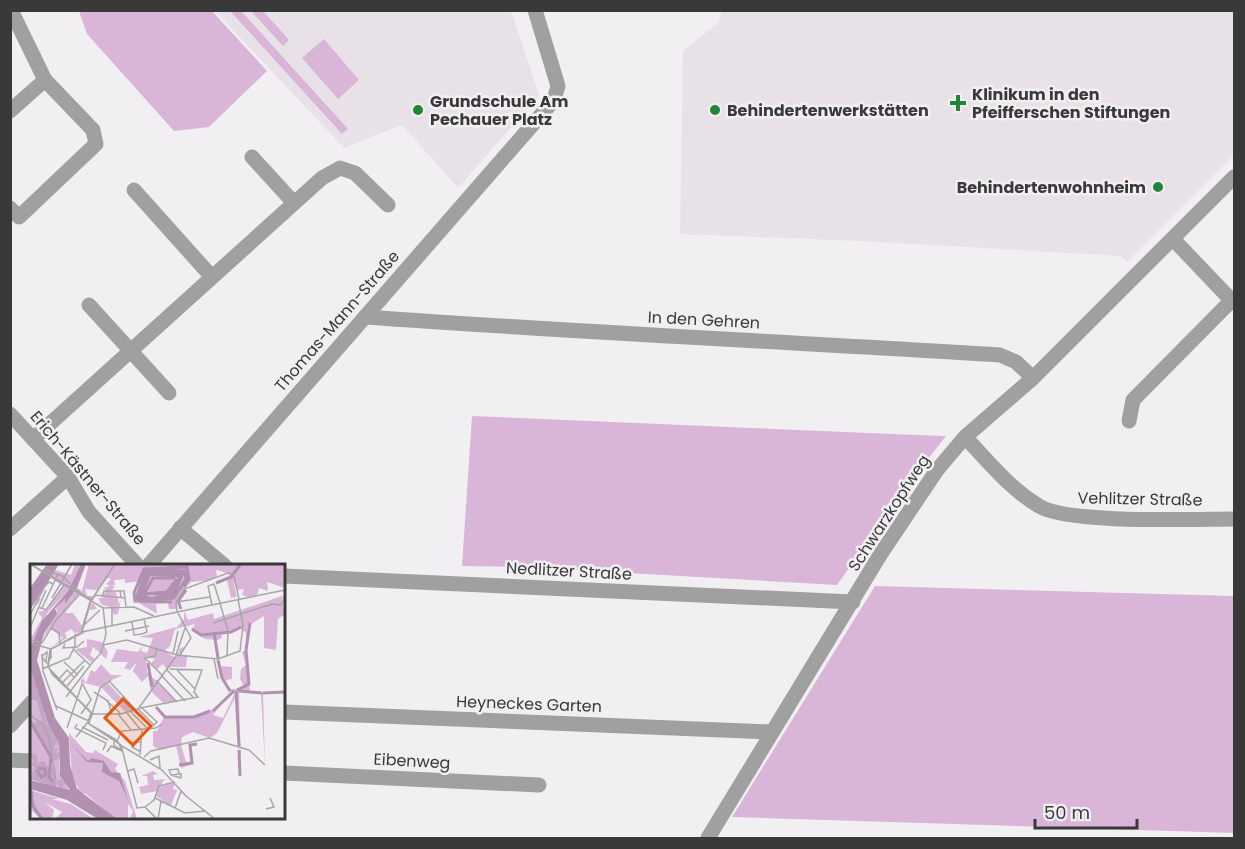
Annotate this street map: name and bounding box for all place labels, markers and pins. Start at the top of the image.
place label: Klinikum in den Pfeifferschen Stiftungen [972,83,1170,124]
place label: Grundschule Am Pechauer Platz [430,90,568,131]
marker: Klinikum in den Pfeifferschen Stiftungen [949,94,967,112]
place label: Behindertenwerkstätten [727,99,929,122]
marker: Grundschule Am Pechauer Platz [411,103,425,117]
marker: Behindertenwerkstätten [708,103,722,117]
place label: Behindertenwohnheim [957,176,1146,199]
marker: Behindertenwohnheim [1151,180,1165,194]

